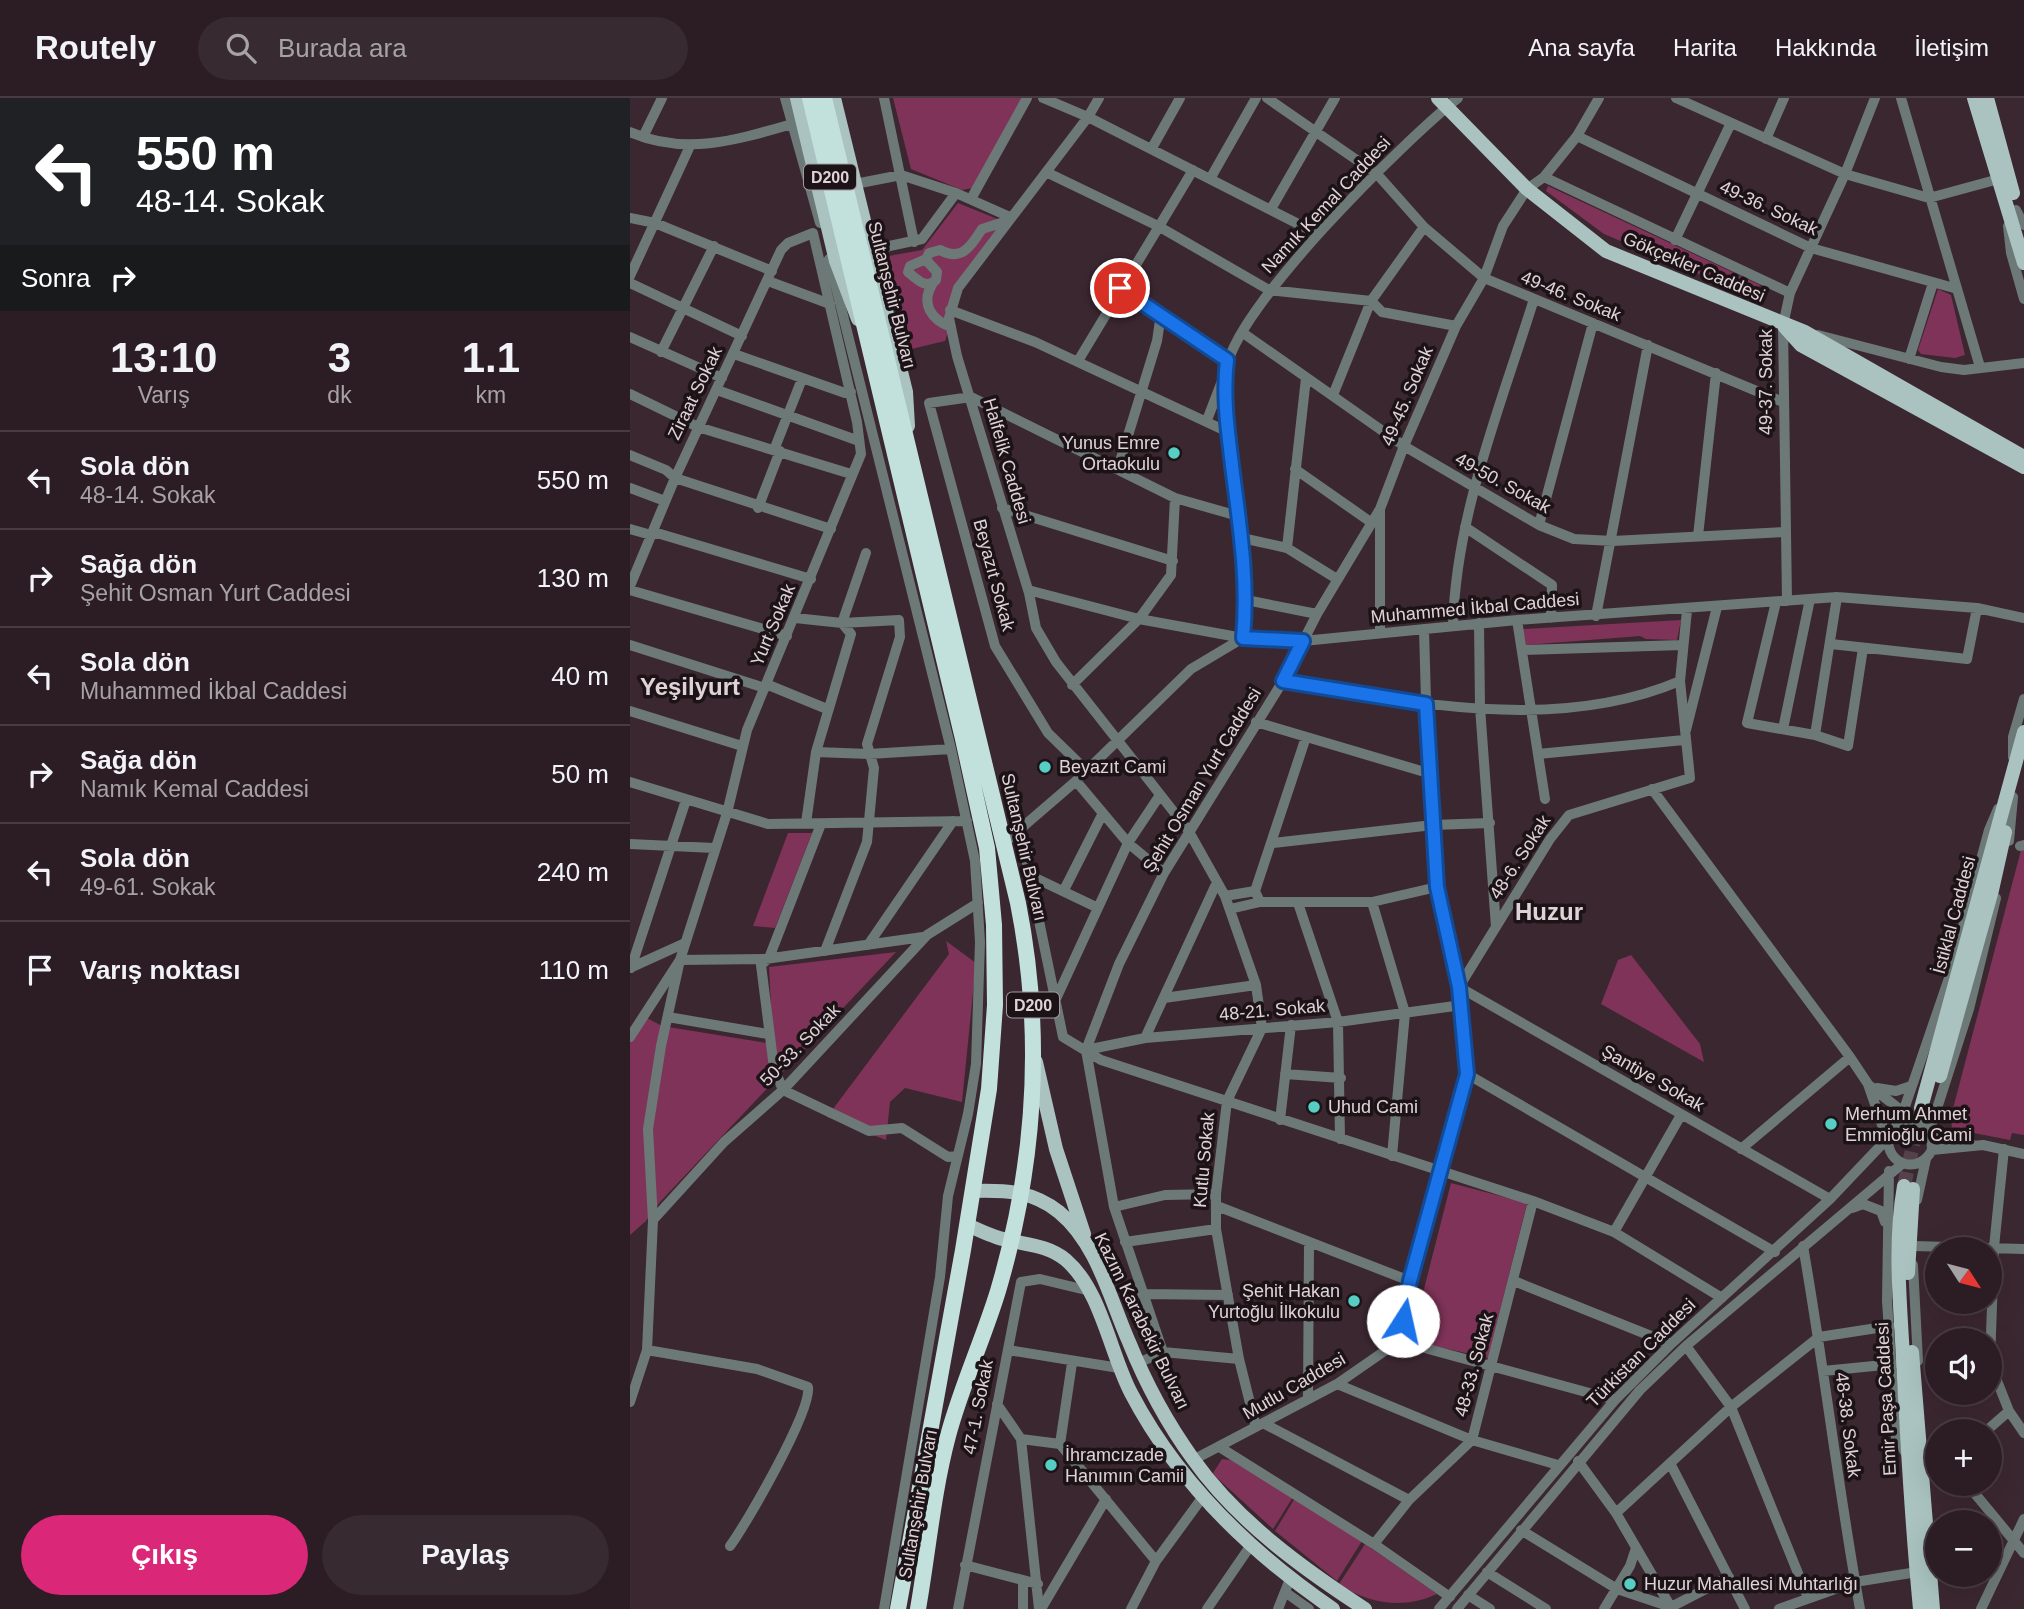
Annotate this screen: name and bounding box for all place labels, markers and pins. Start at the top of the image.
pin [1090,258,1150,318]
place label: Yunus Emre Ortaokulu [1062,433,1160,474]
marker: Yunus Emre Ortaokulu [1166,445,1182,461]
place label: Beyazıt Cami [1059,757,1166,777]
marker: Beyazıt Cami [1037,759,1053,775]
place label: Uhud Cami [1328,1097,1418,1117]
marker: Uhud Cami [1306,1099,1322,1115]
place label: Merhum Ahmet Emmioğlu Cami [1845,1104,1972,1145]
marker: Merhum Ahmet Emmioğlu Cami [1823,1116,1839,1132]
place label: Şehit Hakan Yurtoğlu İlkokulu [1208,1281,1340,1322]
marker: Şehit Hakan Yurtoğlu İlkokulu [1346,1293,1362,1309]
place label: İhramcızade Hanımın Camii [1065,1445,1184,1486]
marker: İhramcızade Hanımın Camii [1043,1457,1059,1473]
place label: Huzur Mahallesi Muhtarlığı [1644,1574,1858,1594]
marker: Huzur Mahallesi Muhtarlığı [1622,1576,1638,1592]

